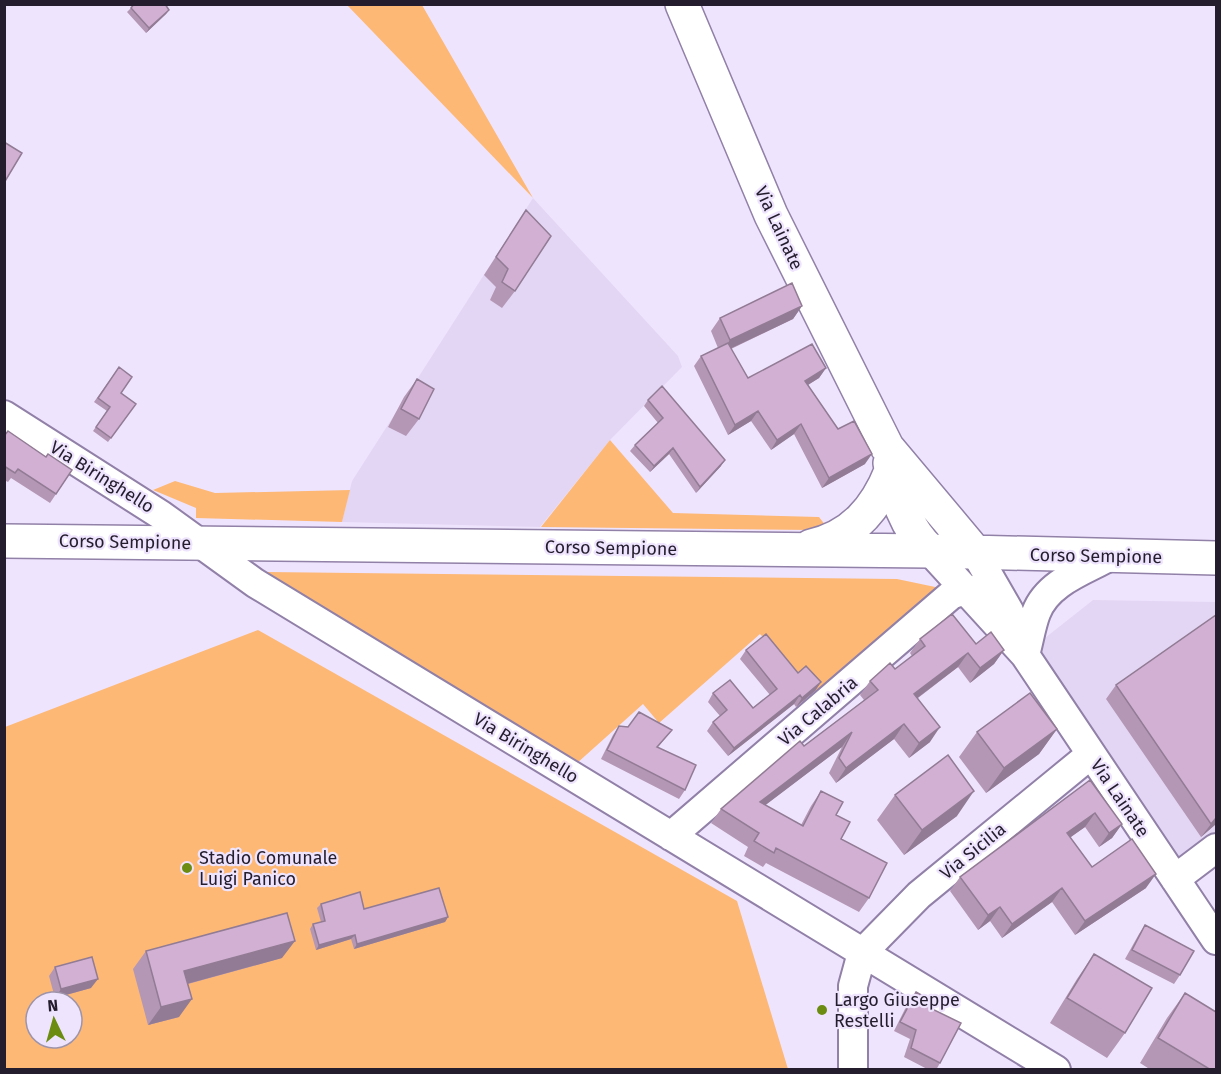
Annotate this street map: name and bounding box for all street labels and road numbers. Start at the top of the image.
street label: Via Lainate [750,183,808,273]
street label: Via Biringhello [46,436,158,518]
street label: Corso Sempione [59,530,191,554]
street label: Corso Sempione [545,536,677,560]
street label: Corso Sempione [1030,544,1162,568]
street label: Via Calabria [774,672,862,750]
street label: Via Biringhello [469,708,583,788]
street label: Via Lainate [1086,755,1154,841]
street label: Via Sicilia [936,818,1010,884]

